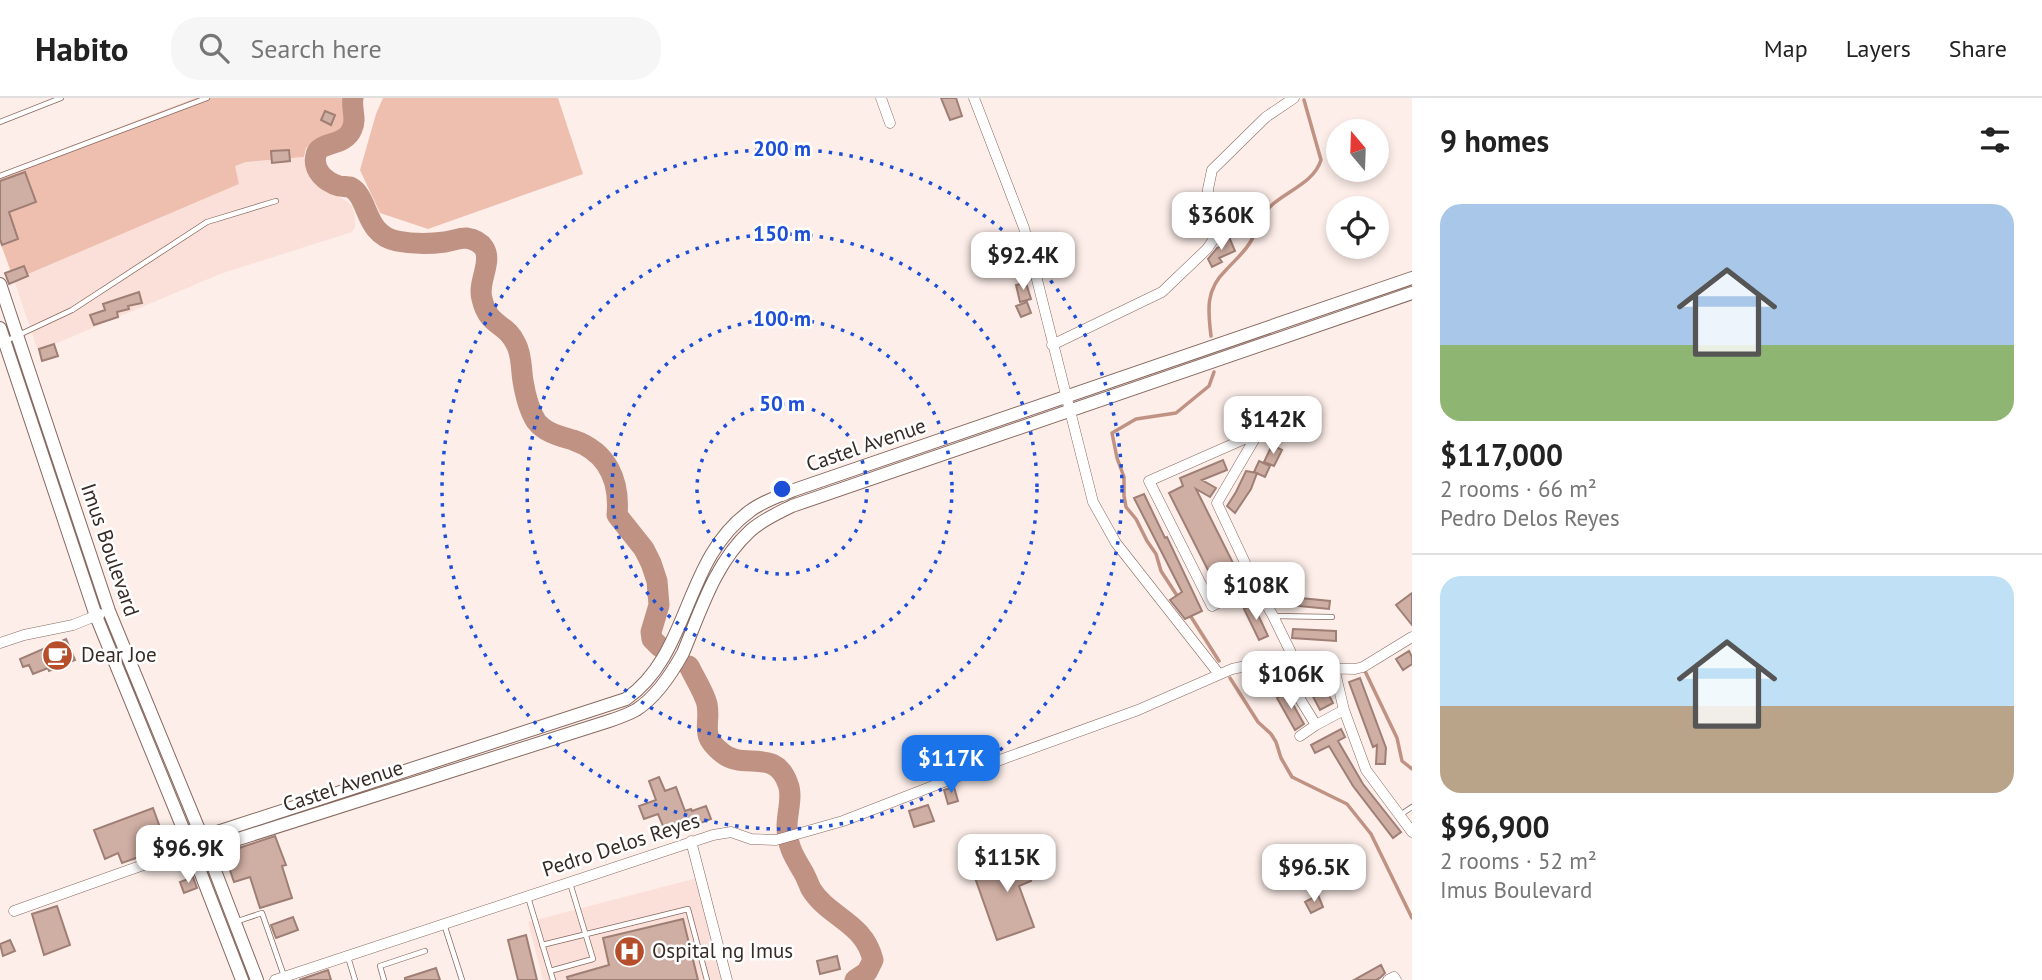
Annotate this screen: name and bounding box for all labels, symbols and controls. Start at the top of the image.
search box [171,17,661,80]
text: Habito [35,27,129,70]
icon: search [195,29,233,67]
text: Search here [251,32,382,65]
text: Map [1764,33,1808,64]
text: Layers [1846,33,1911,64]
text: Share [1949,33,2007,64]
north arrow [1326,119,1390,182]
map controls [1326,119,1389,259]
text: 9 homes [1440,121,1549,160]
icon: filters [1976,121,2014,159]
text: 200 m [753,135,811,162]
pin: $360K [1172,192,1270,252]
button: locate [1326,196,1389,259]
text: $360K [1188,200,1254,229]
text: 150 m [753,220,811,247]
pin: $92.4K [966,232,1080,292]
text: $92.4K [987,240,1059,269]
icon: home [1664,249,1790,375]
text: 100 m [753,305,811,332]
text: 50 m [759,390,805,417]
pin: $142K [1224,396,1322,456]
text: $142K [1240,404,1306,433]
street label: Castel Avenue [802,411,929,478]
text: $117,000 [1440,435,1563,474]
text: 2 rooms · 66 m² [1440,474,1597,503]
centre of rings [770,477,794,501]
street label: Imus Boulevard [75,480,146,620]
text: Pedro Delos Reyes [1440,503,1620,532]
pin: $108K [1207,562,1305,622]
text: $108K [1223,570,1289,599]
icon: home [1664,621,1790,747]
cafe icon: Dear Joe [41,638,75,672]
place label: Dear Joe [81,641,157,668]
pin: $106K [1242,652,1340,711]
text: $106K [1258,659,1324,688]
pin: $117K [902,736,1000,795]
text: $117K [918,743,984,772]
street label: Castel Avenue [279,753,407,818]
street label: Pedro Delos Reyes [539,806,703,883]
text: $96,900 [1440,807,1550,846]
pin: $96.9K [131,826,245,885]
text: $96.9K [152,833,224,862]
pin: $115K [958,834,1056,894]
text: $115K [974,842,1040,871]
pin: $96.5K [1257,844,1371,904]
text: 2 rooms · 52 m² [1440,846,1597,875]
text: $96.5K [1278,852,1350,881]
text: Imus Boulevard [1440,875,1592,904]
hospital icon: Ospital ng Imus [612,934,646,968]
place label: Ospital ng Imus [652,937,793,964]

